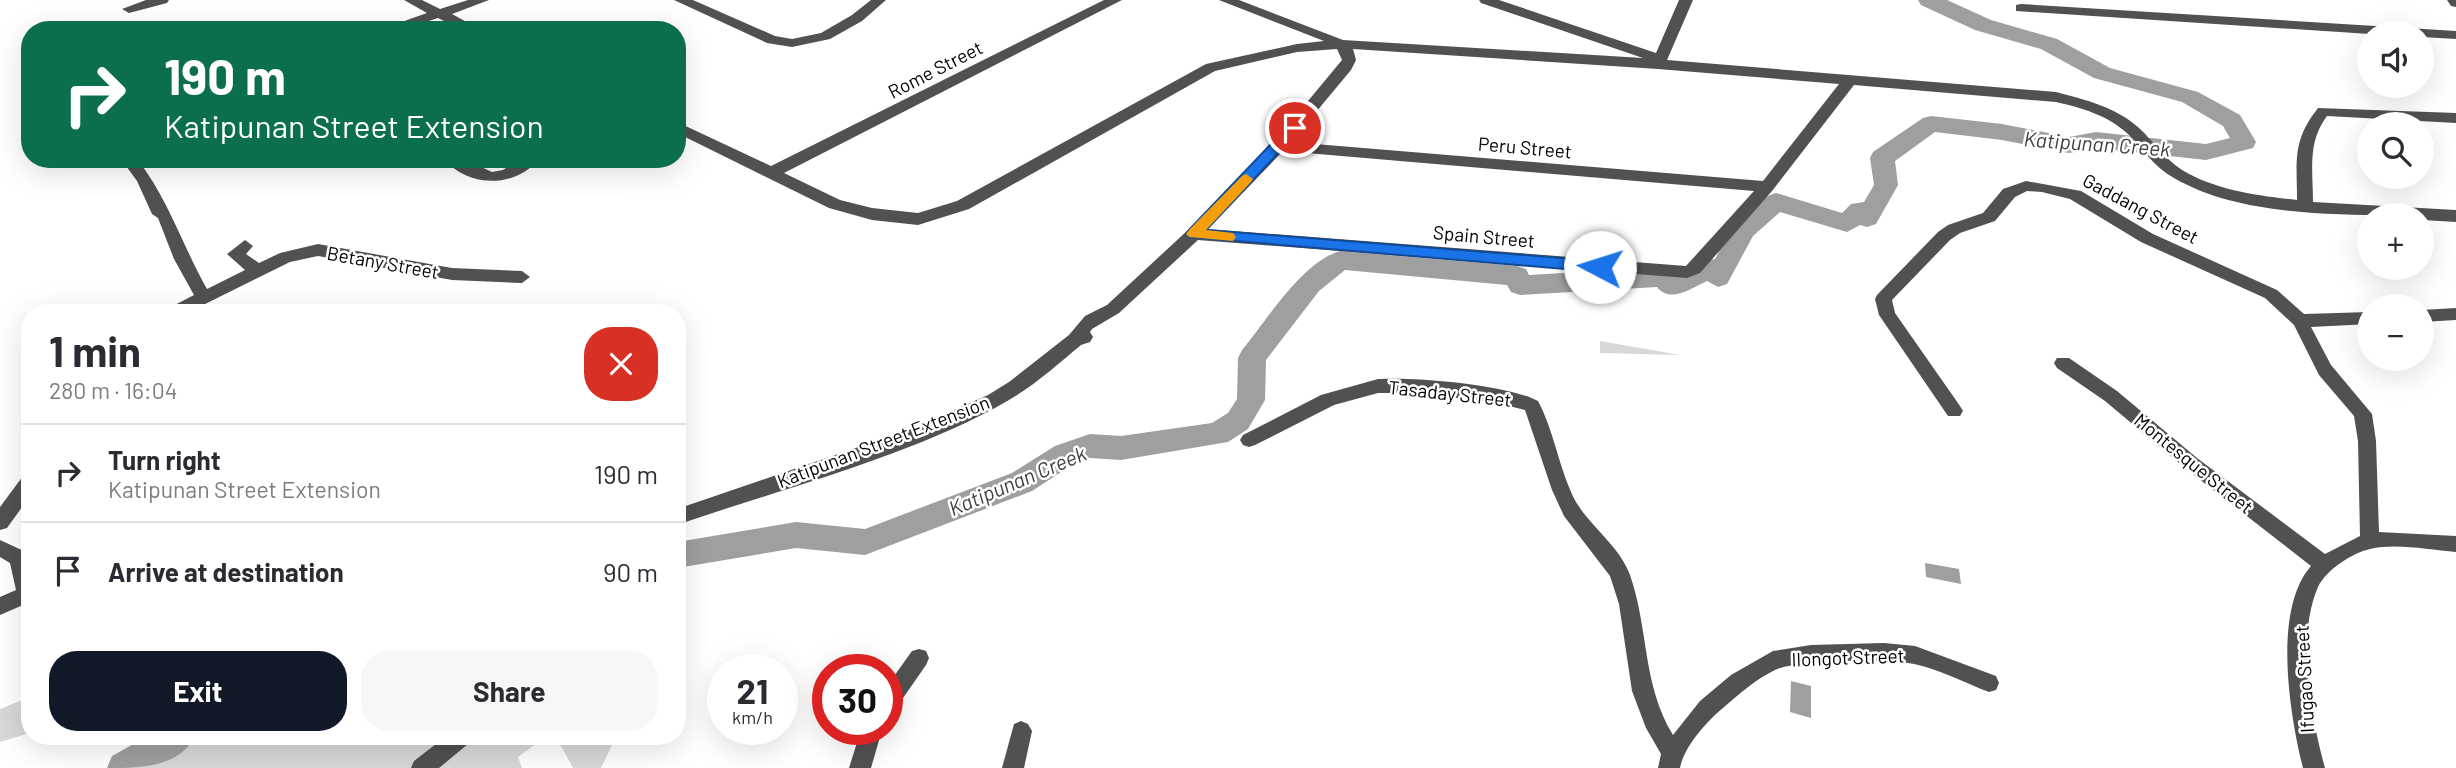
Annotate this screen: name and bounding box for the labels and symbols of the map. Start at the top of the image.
street label: Rome Street [884,35,986,103]
pin [1265,98,1325,158]
water label: Katipunan Creek [2023,125,2172,161]
street label: Peru Street [1477,131,1573,163]
street label: Gaddang Street [2079,168,2203,248]
street label: Spain Street [1432,220,1536,252]
position arrow [1563,230,1637,304]
street label: Betany Street [325,241,441,283]
street label: Tasaday Street [1387,375,1513,411]
street label: Katipunan Street Extension [774,390,992,492]
street label: Montesque Street [2130,408,2258,518]
water label: Katipunan Creek [945,440,1090,520]
street label: Ifugao Street [2290,625,2318,733]
street label: Ilongot Street [1791,644,1905,670]
speed limit sign: 30 [812,654,903,745]

